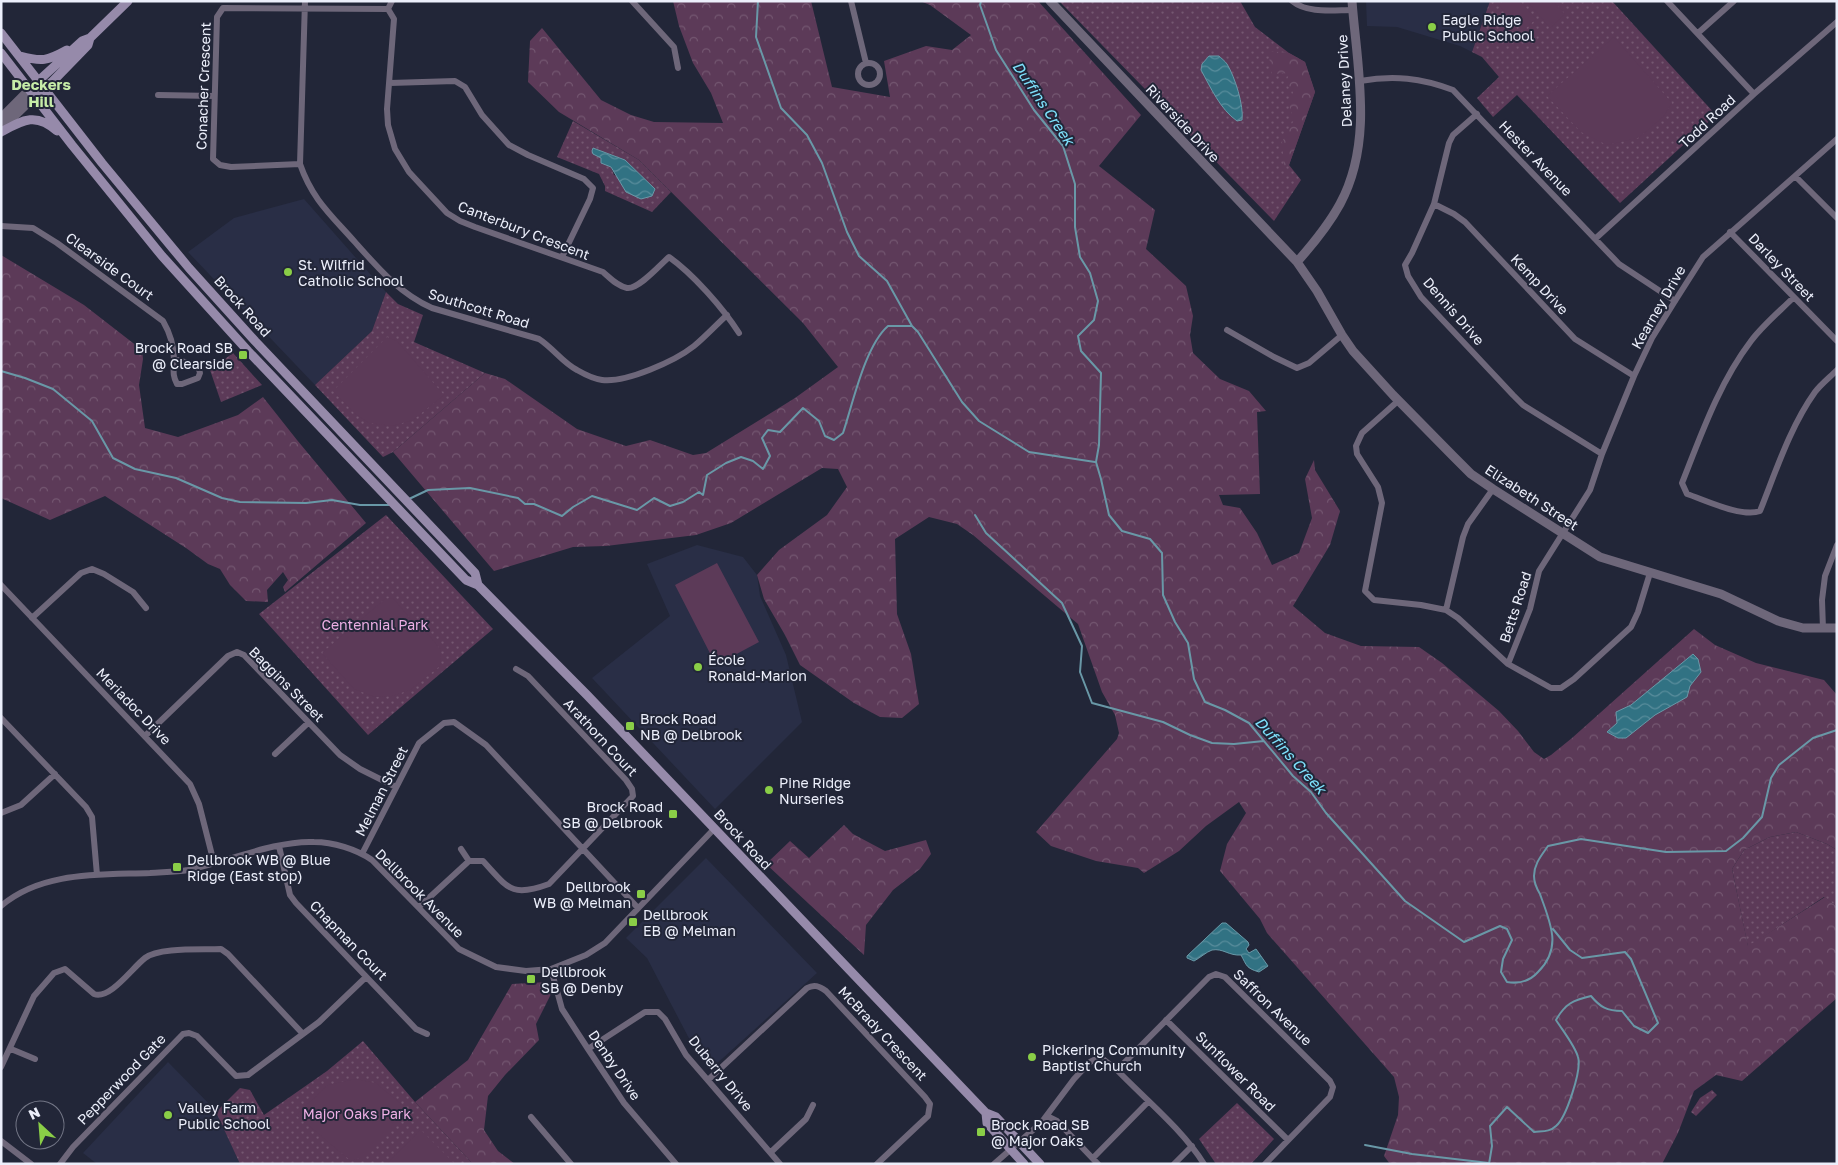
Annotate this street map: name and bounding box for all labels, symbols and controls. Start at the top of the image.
place label: Eagle Ridge Public School [1442,11,1534,44]
marker: Eagle Ridge Public School [1426,21,1438,33]
street label: Conacher Crescent [192,22,214,150]
street label: Delaney Drive [1333,34,1355,128]
water label: Duffins Creek [1009,58,1080,150]
district label: Deckers Hill [11,75,71,110]
street label: Riverside Drive [1143,80,1223,166]
street label: Todd Road [1675,91,1739,151]
street label: Hester Avenue [1496,117,1576,199]
street label: Canterbury Crescent [456,197,592,263]
street label: Clearside Court [63,228,157,304]
street label: Darley Street [1745,229,1819,305]
street label: Kemp Drive [1508,250,1572,318]
place label: St. Wilfrid Catholic School [298,256,404,289]
street label: Kearney Drive [1627,262,1689,352]
marker: St. Wilfrid Catholic School [282,266,294,278]
street label: Brock Road [211,272,275,340]
street label: Dennis Drive [1420,274,1488,348]
street label: Southcott Road [426,285,532,331]
place label: Brock Road SB @ Clearside [135,339,233,372]
marker: Brock Road SB @ Clearside [237,349,249,361]
street label: Elizabeth Street [1482,461,1582,533]
street label: Betts Road [1496,569,1534,645]
park label: Centennial Park [321,616,429,633]
street label: Baggins Street [246,643,328,725]
place label: École Ronald-Marion [708,651,807,684]
marker: École Ronald-Marion [692,661,704,673]
street label: Meriadoc Drive [93,664,175,748]
street label: Arathorn Court [561,694,641,780]
place label: Brock Road NB @ Delbrook [640,710,742,743]
water label: Duffins Creek [1252,713,1331,798]
marker: Brock Road NB @ Delbrook [624,720,636,732]
street label: Melman Street [351,743,411,839]
place label: Pine Ridge Nurseries [779,774,851,807]
marker: Pine Ridge Nurseries [763,784,775,796]
place label: Brock Road SB @ Delbrook [562,798,663,831]
street label: Brock Road [711,805,775,873]
marker: Brock Road SB @ Delbrook [667,808,679,820]
street label: Dellbrook Avenue [372,845,468,941]
place label: Dellbrook WB @ Blue Ridge (East stop) [187,851,331,884]
marker: Dellbrook WB @ Blue Ridge (East stop) [171,861,183,873]
place label: Dellbrook WB @ Melman [533,878,631,911]
marker: Dellbrook WB @ Melman [635,888,647,900]
street label: Chapman Court [306,896,392,984]
place label: Dellbrook EB @ Melman [643,906,736,939]
marker: Dellbrook EB @ Melman [627,916,639,928]
place label: Dellbrook SB @ Denby [541,963,623,996]
street label: Saffron Avenue [1230,965,1316,1049]
marker: Dellbrook SB @ Denby [525,973,537,985]
street label: McBrady Crescent [835,982,931,1084]
street label: Denby Drive [585,1027,645,1103]
street label: Sunflower Road [1192,1027,1280,1115]
street label: Pepperwood Gate [73,1030,169,1128]
street label: Duberry Drive [685,1032,757,1114]
place label: Pickering Community Baptist Church [1042,1041,1186,1074]
marker: Pickering Community Baptist Church [1026,1051,1038,1063]
place label: Valley Farm Public School [178,1099,270,1132]
north arrow [15,1100,65,1150]
text: N [26,1103,43,1123]
park label: Major Oaks Park [303,1105,411,1122]
marker: Valley Farm Public School [162,1109,174,1121]
place label: Brock Road SB @ Major Oaks [991,1116,1089,1149]
marker: Brock Road SB @ Major Oaks [975,1126,987,1138]

